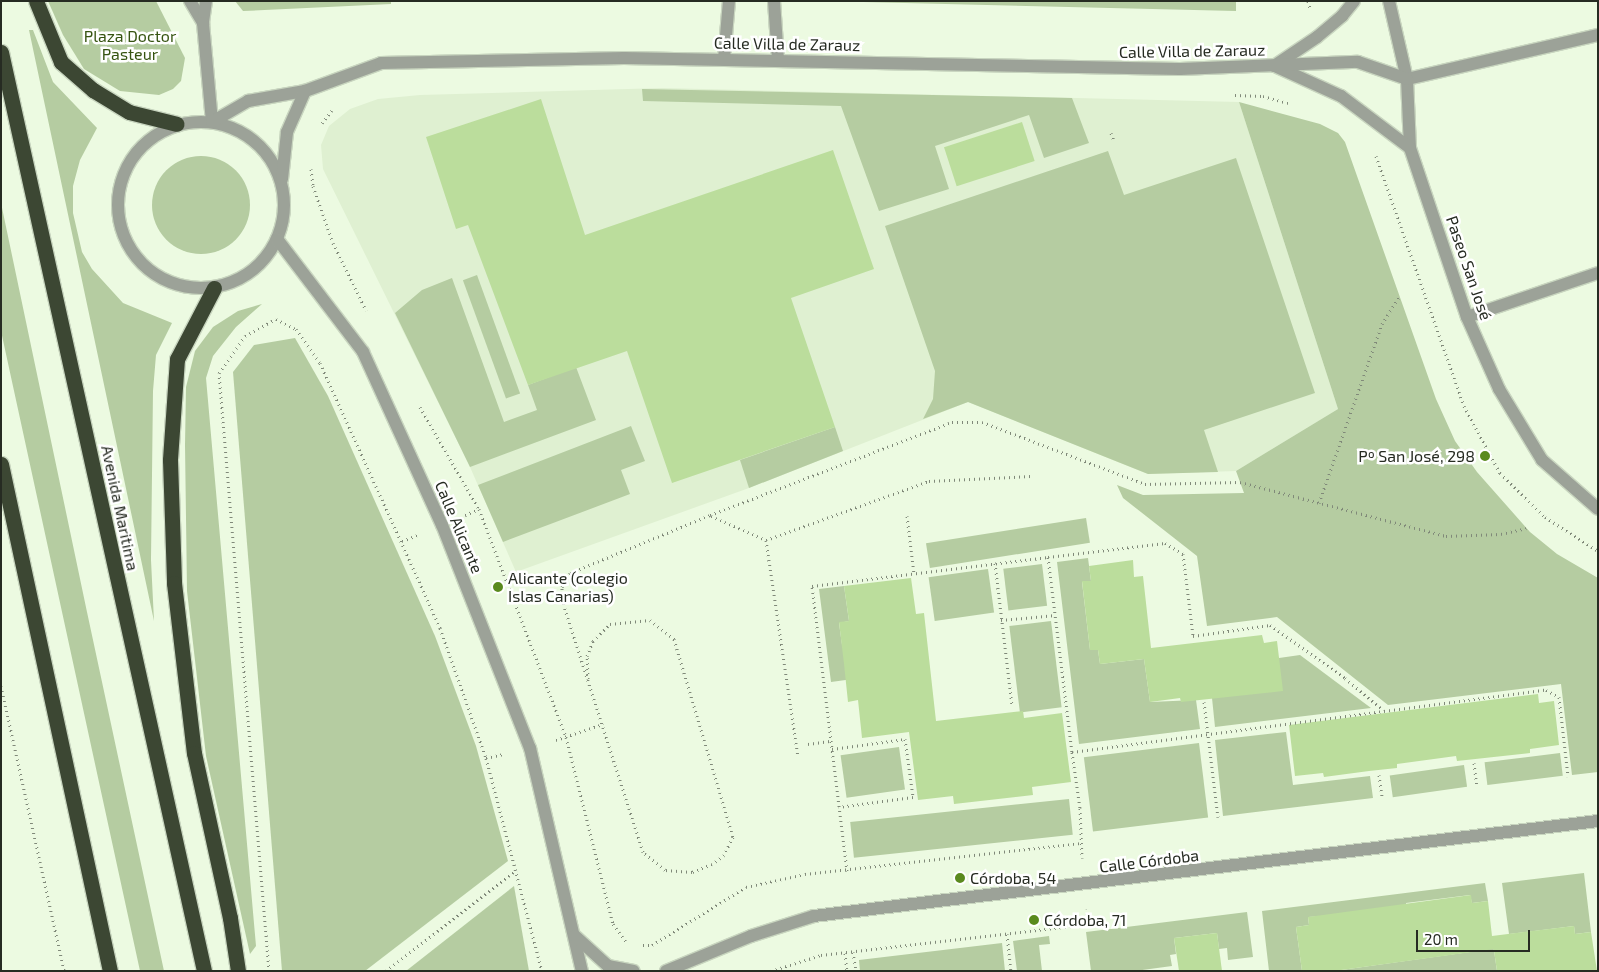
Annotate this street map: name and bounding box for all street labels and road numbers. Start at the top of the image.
street label: Calle Villa de Zarauz [713,33,861,55]
street label: Calle Villa de Zarauz [1118,40,1266,62]
street label: Paseo San José [1442,213,1496,323]
street label: Avenida Maritima [97,444,143,572]
street label: Calle Alicante [431,478,487,576]
street label: Calle Córdoba [1098,845,1200,877]

